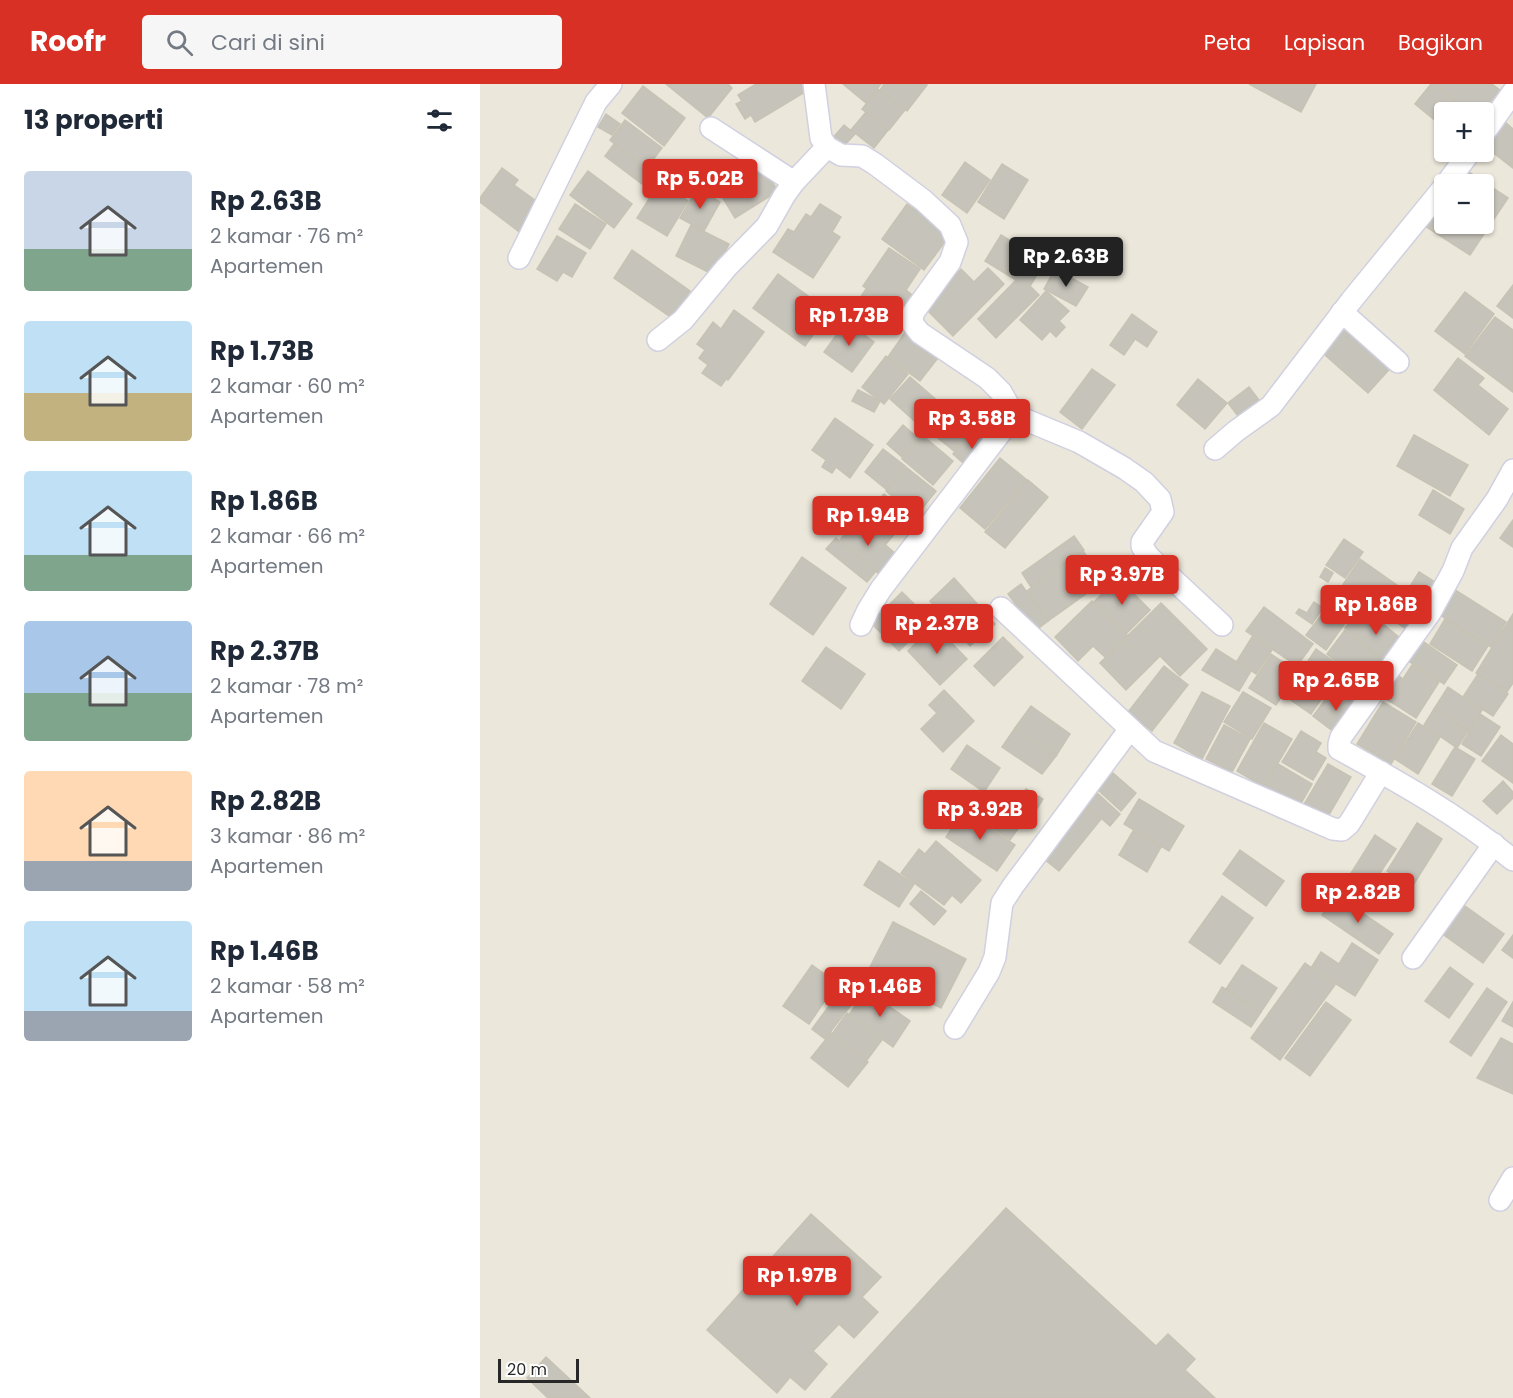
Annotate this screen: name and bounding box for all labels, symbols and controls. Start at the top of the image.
search box [142,15,562,69]
text: Roofr [30,22,106,61]
icon: search [163,26,196,59]
text: Cari di sini [211,27,325,58]
text: Peta [1204,28,1251,57]
text: Lapisan [1284,28,1365,57]
text: Bagikan [1398,28,1483,57]
text: 13 properti [24,102,163,138]
map controls [1434,102,1494,234]
button: + [1434,102,1494,162]
icon: filters [423,104,456,137]
pin: Rp 5.02B [638,159,762,210]
text: Rp 5.02B [656,164,744,192]
button: − [1434,174,1494,234]
text: Rp 2.63B [210,183,322,219]
icon: home [72,195,144,267]
text: 2 kamar · 76 m² [210,222,363,250]
pin: Rp 2.63B [1004,237,1128,288]
text: Rp 2.63B [1023,242,1109,270]
text: Apartemen [210,252,323,280]
pin: Rp 1.73B [787,296,911,347]
text: Rp 1.73B [809,301,889,329]
text: Rp 1.73B [210,333,314,369]
icon: home [72,345,144,417]
text: 2 kamar · 60 m² [210,372,365,400]
pin: Rp 3.58B [910,399,1034,450]
text: Apartemen [210,402,323,430]
text: Rp 3.58B [928,404,1016,432]
text: Rp 1.86B [210,483,318,519]
icon: home [72,495,144,567]
pin: Rp 1.94B [806,496,930,547]
text: Rp 1.94B [826,501,910,529]
text: 2 kamar · 66 m² [210,522,365,550]
text: Apartemen [210,552,323,580]
pin: Rp 3.97B [1060,555,1184,606]
text: Rp 3.97B [1080,560,1164,588]
pin: Rp 1.86B [1314,585,1438,636]
text: Rp 1.86B [1335,590,1417,618]
pin: Rp 2.37B [875,604,999,655]
text: Rp 2.37B [895,609,979,637]
text: Rp 2.37B [210,633,319,669]
icon: home [72,645,144,717]
pin: Rp 2.65B [1274,661,1398,712]
text: Rp 2.65B [1293,666,1379,694]
text: 2 kamar · 78 m² [210,672,363,700]
text: Apartemen [210,702,323,730]
text: Rp 2.82B [210,783,321,819]
pin: Rp 3.92B [918,790,1042,841]
icon: home [72,795,144,867]
text: Rp 3.92B [937,795,1023,823]
text: 3 kamar · 86 m² [210,822,365,850]
text: Apartemen [210,852,323,880]
pin: Rp 2.82B [1296,873,1420,924]
text: Rp 2.82B [1315,878,1401,906]
text: Rp 1.46B [210,933,319,969]
icon: home [72,945,144,1017]
pin: Rp 1.46B [818,967,942,1018]
text: 2 kamar · 58 m² [210,972,365,1000]
text: Rp 1.46B [838,972,922,1000]
text: Apartemen [210,1002,323,1030]
pin: Rp 1.97B [735,1256,859,1307]
text: Rp 1.97B [757,1261,837,1289]
scale bar [498,1356,579,1384]
text: 20 m [507,1358,547,1381]

